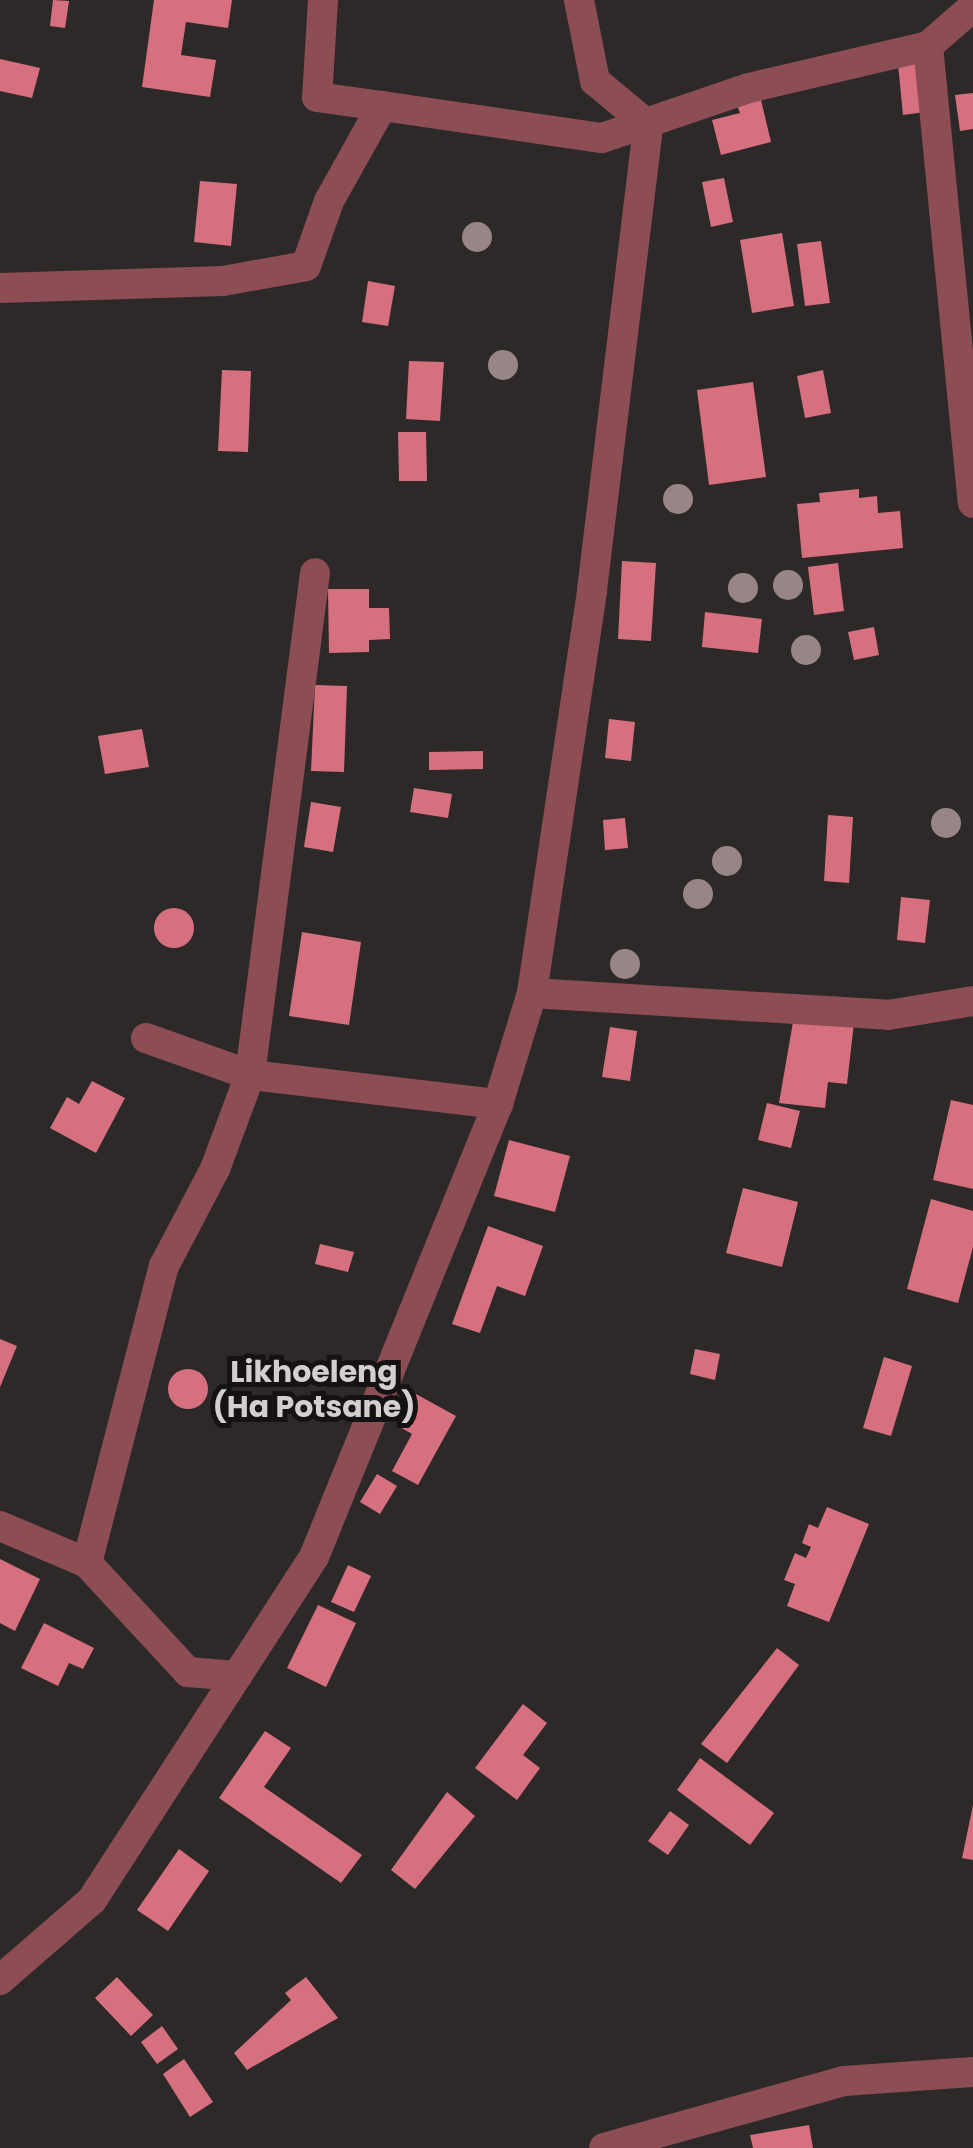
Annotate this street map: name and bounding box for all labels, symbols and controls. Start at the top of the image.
district label: Likhoeleng (Ha Potsane) [212,1354,416,1424]

